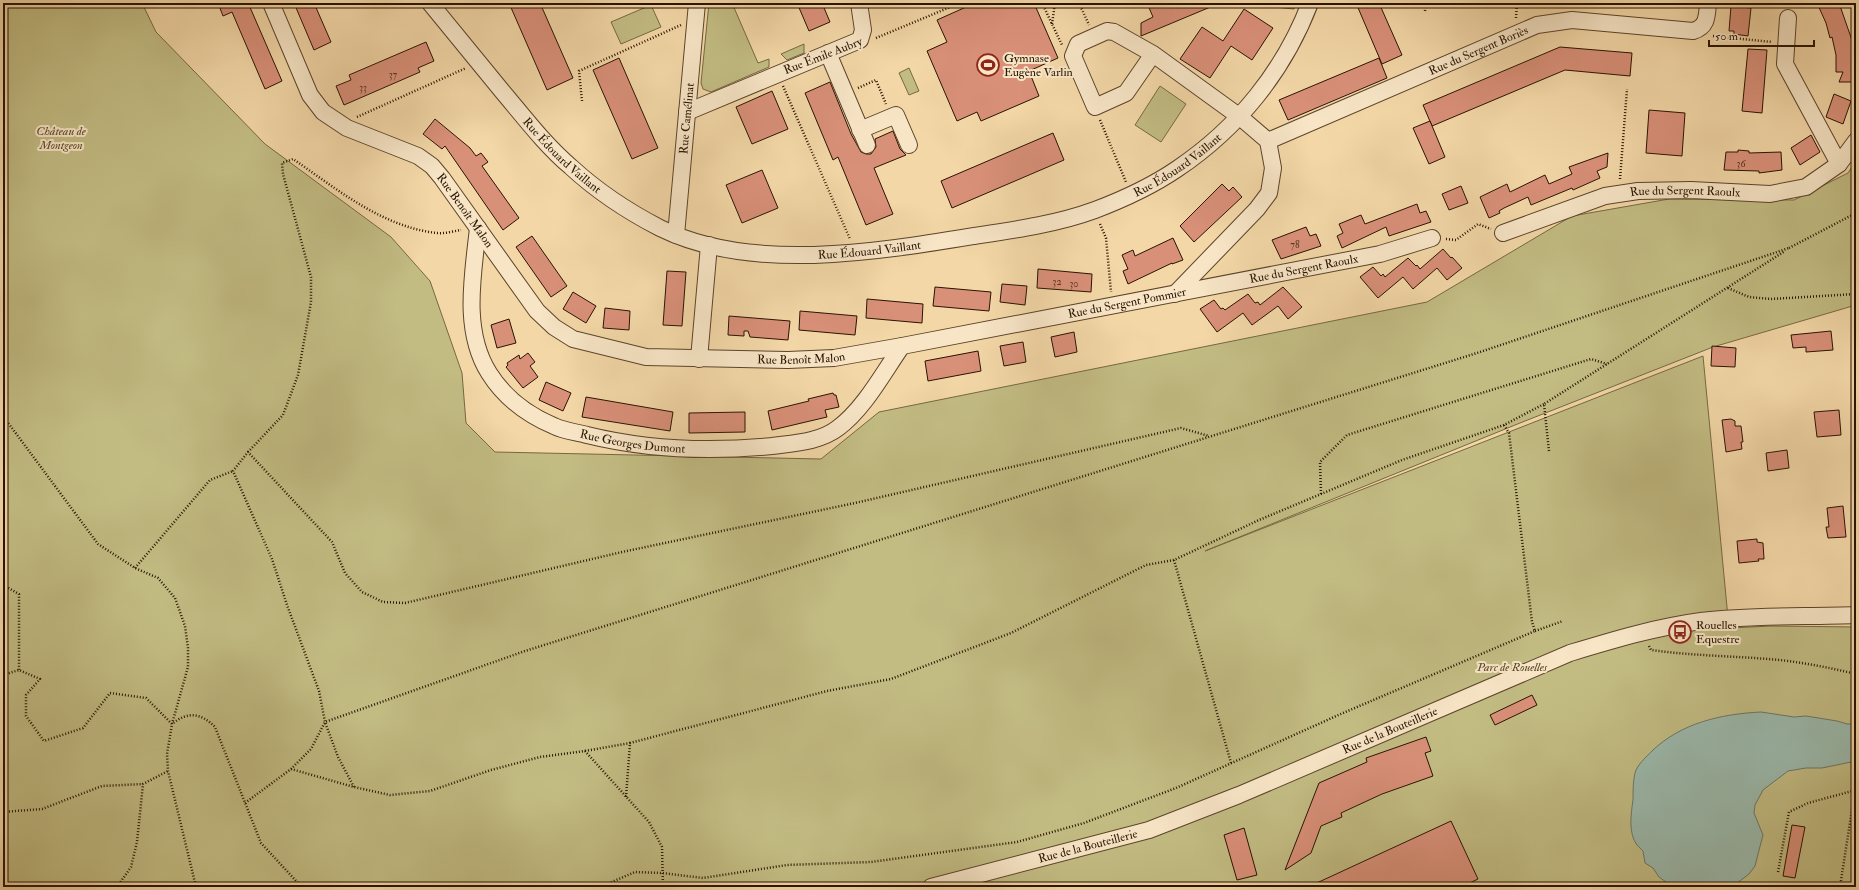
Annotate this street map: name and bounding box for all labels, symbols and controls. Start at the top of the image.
street label: Rue du Sergent Boriès [1426,22,1530,78]
scale bar [1709,22,1814,48]
text: 50 m [1715,29,1739,44]
street label: Rue Émile Aubry [781,34,865,78]
place label: Gymnase Eugène Varlin [1004,51,1073,80]
sports icon: Gymnase Eugène Varlin [975,52,1001,78]
house number: 37 [389,69,398,81]
house number: 33 [359,82,367,94]
street label: Rue Camélinat [676,82,697,155]
street label: Rue Édouard Vaillant [520,114,604,197]
park label: Château de Montgeon [36,124,87,153]
street label: Rue Édouard Vaillant [1131,130,1225,200]
house number: 36 [1737,158,1746,170]
street label: Rue Benoît Malon [433,170,497,250]
street label: Rue du Sergent Raoulx [1629,182,1741,200]
street label: Rue Édouard Vaillant [818,237,922,262]
house number: 78 [1290,239,1300,251]
street label: Rue du Sergent Raoulx [1248,251,1360,286]
house number: 32 [1053,276,1061,288]
house number: 30 [1070,278,1078,290]
street label: Rue du Sergent Pommier [1067,284,1188,321]
street label: Rue Benoît Malon [757,349,846,368]
street label: Rue Georges Dumont [579,426,686,456]
place label: Rouelles Equestre [1696,618,1740,647]
bus stop icon: Rouelles Equestre [1667,619,1693,645]
park label: Parc de Rouelles [1476,660,1548,675]
street label: Rue de la Bouteillerie [1340,703,1440,757]
street label: Rue de la Bouteillerie [1037,826,1139,866]

